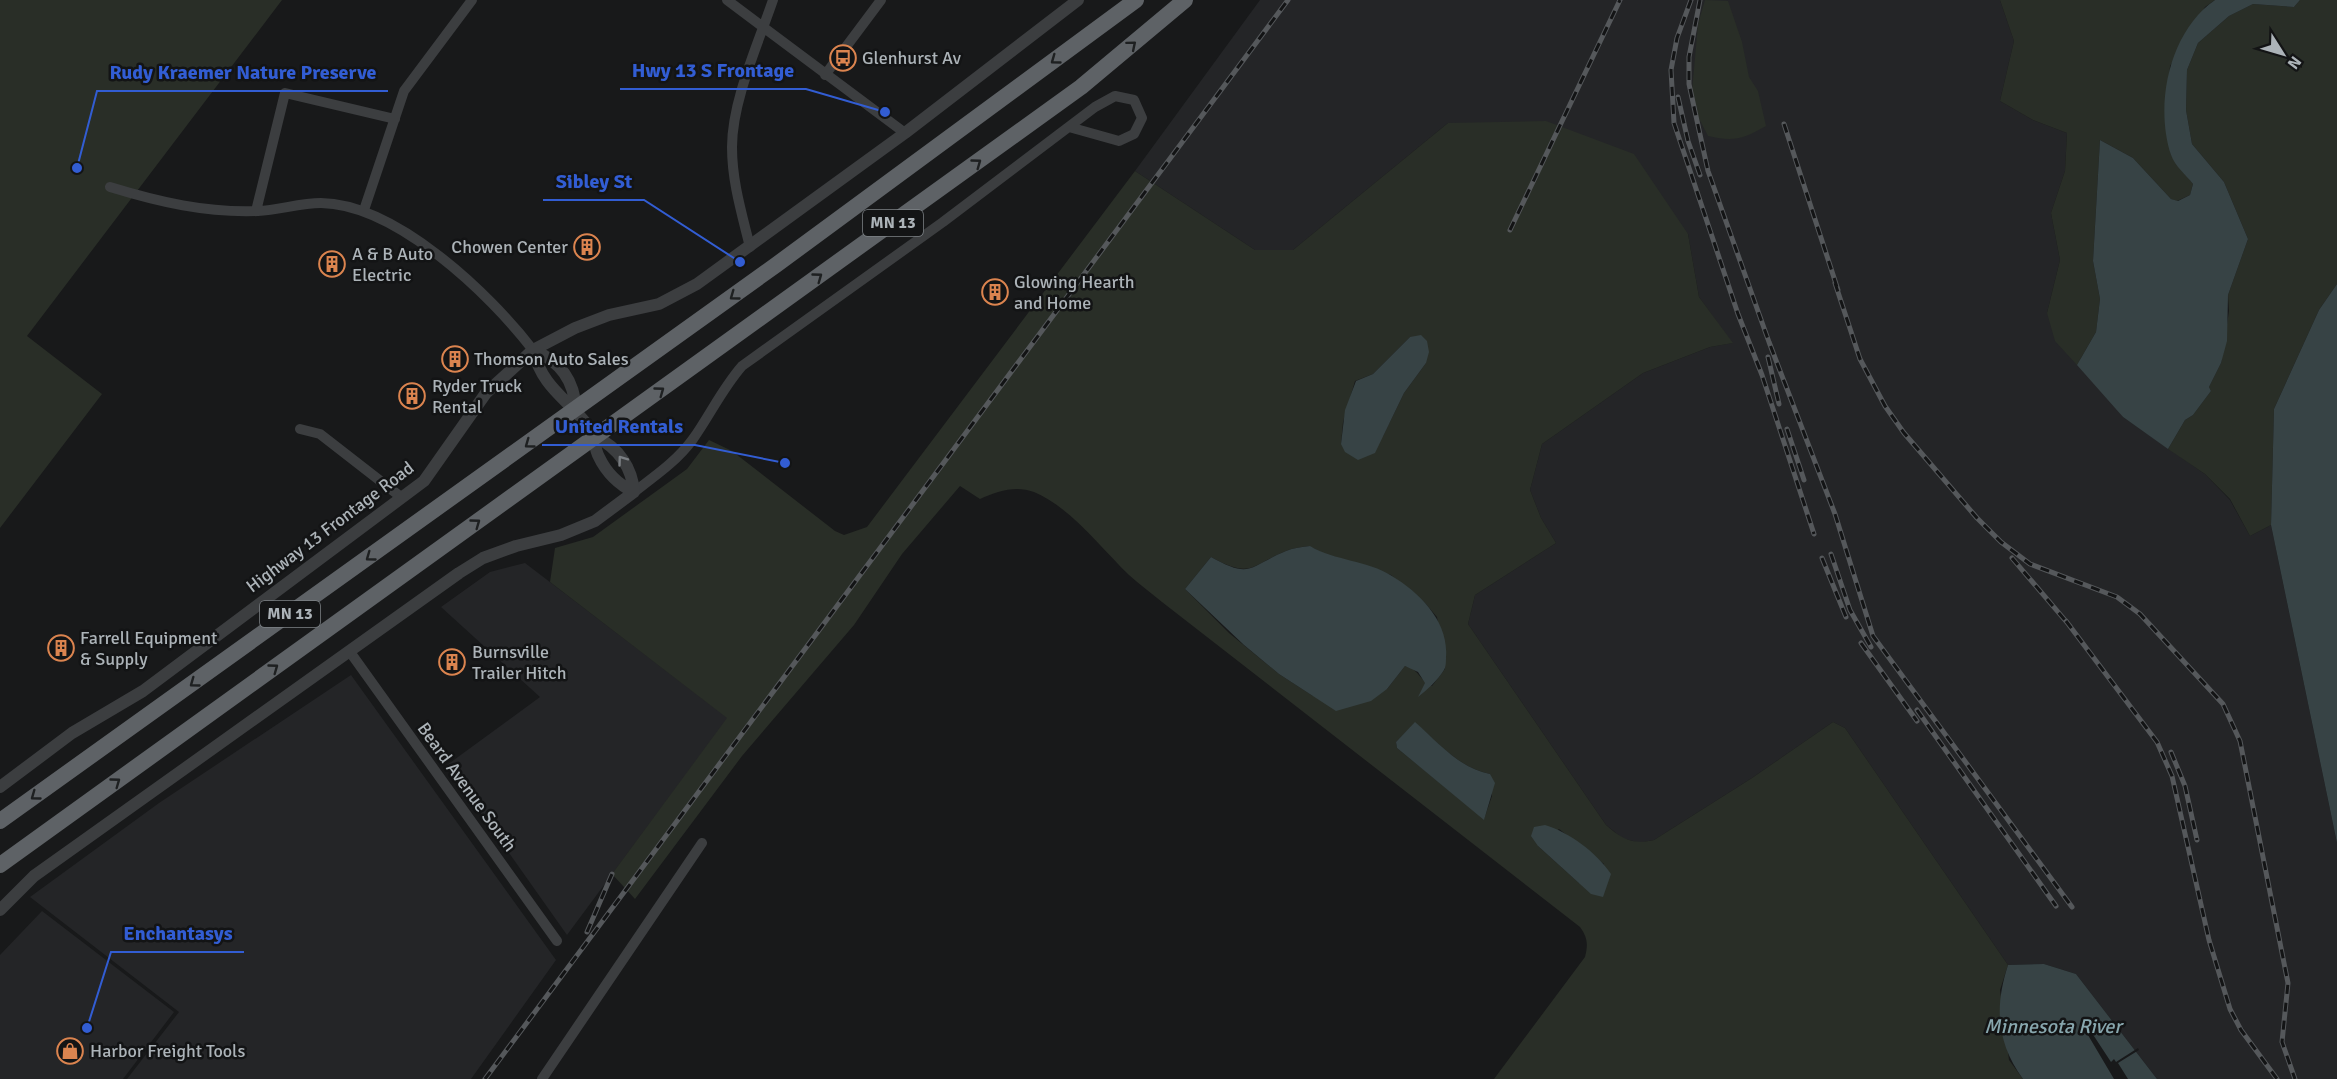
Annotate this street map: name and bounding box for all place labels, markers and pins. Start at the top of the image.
bus stop icon: Glenhurst Av [828,43,858,73]
place label: Glenhurst Av [862,47,962,69]
callout: Hwy 13 S Frontage [620,51,806,89]
callout: Rudy Kraemer Nature Preserve [97,53,388,91]
callout: Sibley St [543,162,644,200]
building icon: Chowen Center [572,232,602,262]
place label: Chowen Center [451,236,568,258]
place label: A & B Auto Electric [352,243,433,286]
building icon: A & B Auto Electric [317,249,347,279]
place label: Glowing Hearth and Home [1014,271,1135,314]
building icon: Glowing Hearth and Home [980,277,1010,307]
building icon: Thomson Auto Sales [440,344,470,374]
place label: Thomson Auto Sales [474,348,629,370]
place label: Ryder Truck Rental [432,375,522,418]
building icon: Ryder Truck Rental [397,381,427,411]
callout: United Rentals [542,407,695,445]
place label: Farrell Equipment & Supply [80,627,217,670]
building icon: Farrell Equipment & Supply [46,633,76,663]
place label: Burnsville Trailer Hitch [472,641,567,684]
building icon: Burnsville Trailer Hitch [437,647,467,677]
callout: Enchantasys [111,914,244,952]
shop icon: Harbor Freight Tools [55,1036,85,1066]
place label: Harbor Freight Tools [90,1040,245,1062]

